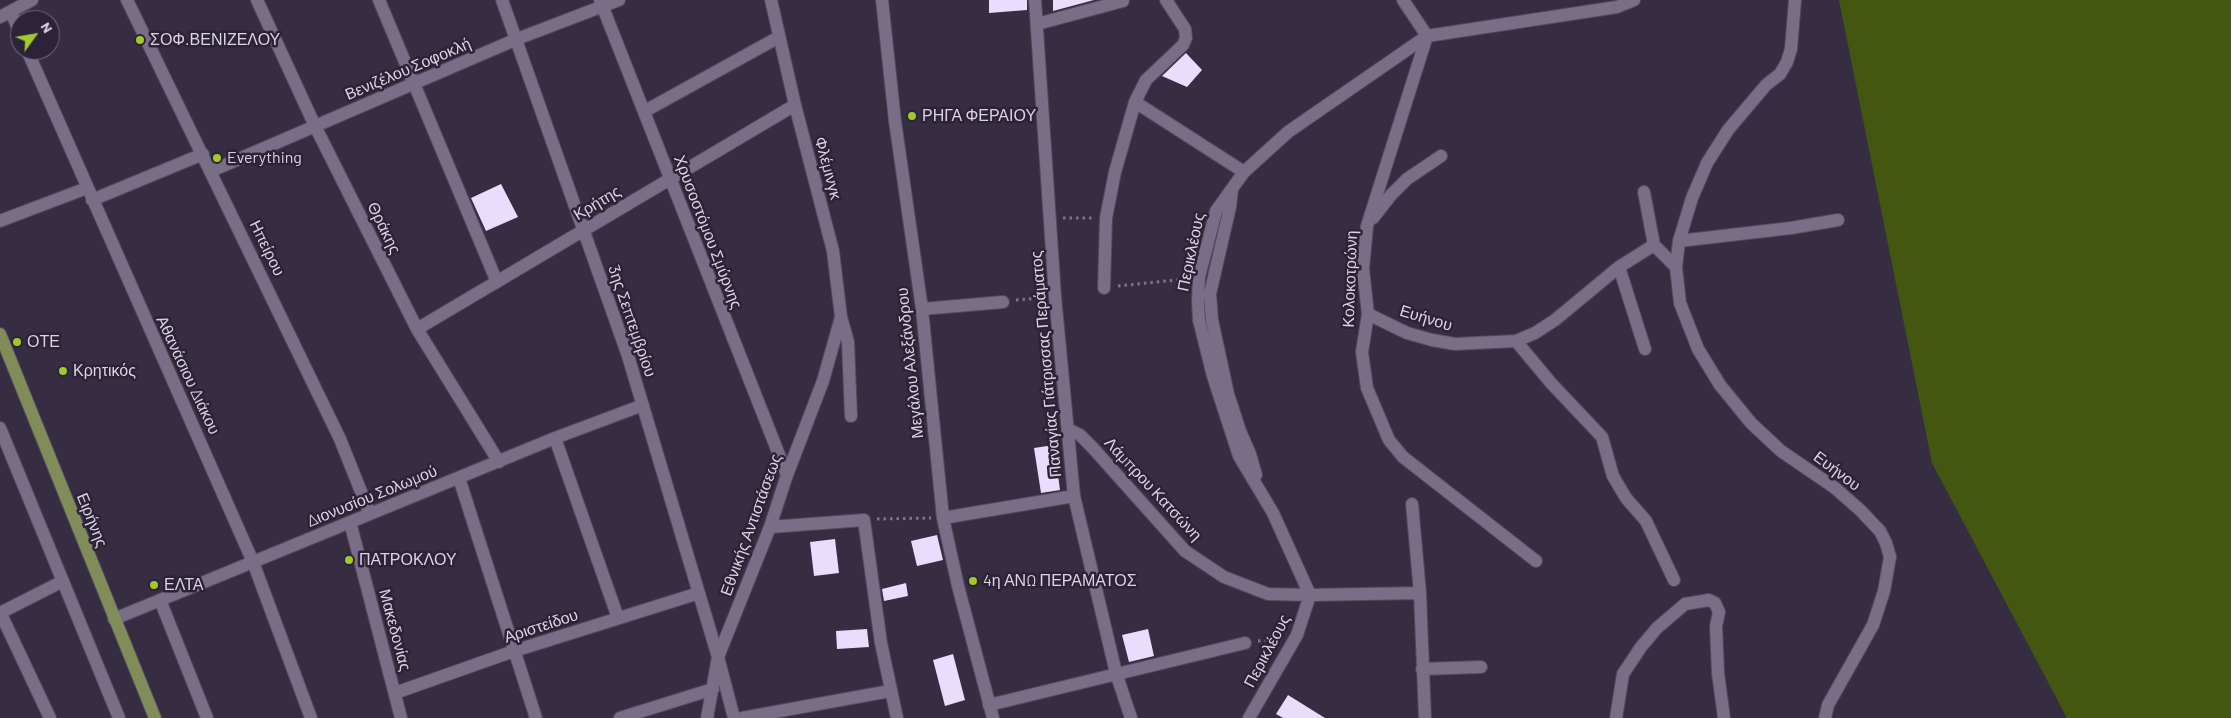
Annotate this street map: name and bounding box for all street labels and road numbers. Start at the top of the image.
street label: Βενιζέλου Σοφοκλή [342,34,474,104]
street label: Φλέμινγκ [810,135,846,201]
street label: Χρυσοστόμου Σμύρνης [670,152,746,312]
street label: Κρήτης [570,181,624,225]
street label: Θράκης [363,199,405,257]
street label: Περικλέους [1173,211,1209,293]
street label: Ηπείρου [245,217,289,279]
street label: Κολοκοτρώνη [1339,230,1361,328]
street label: Παναγίας Γιάτρισσας Περάματος [1027,250,1065,478]
street label: 3ης Σεπτεμβρίου [604,263,660,379]
street label: Μεγάλου Αλεξάνδρου [893,287,927,439]
street label: Ευήνου [1397,301,1455,335]
street label: Αθανάσιου Διάκου [152,313,224,437]
street label: Λάμπρου Κατσώνη [1100,433,1206,545]
street label: Ευήνου [1810,447,1864,495]
street label: Εθνικής Αντιστάσεως [716,451,786,599]
street label: Διονυσίου Σολωμού [304,461,440,531]
street label: Ειρήνης [72,490,112,550]
street label: Μακεδονίας [375,587,415,673]
street label: Αριστείδου [502,605,580,647]
street label: Περικλέους [1240,611,1294,691]

